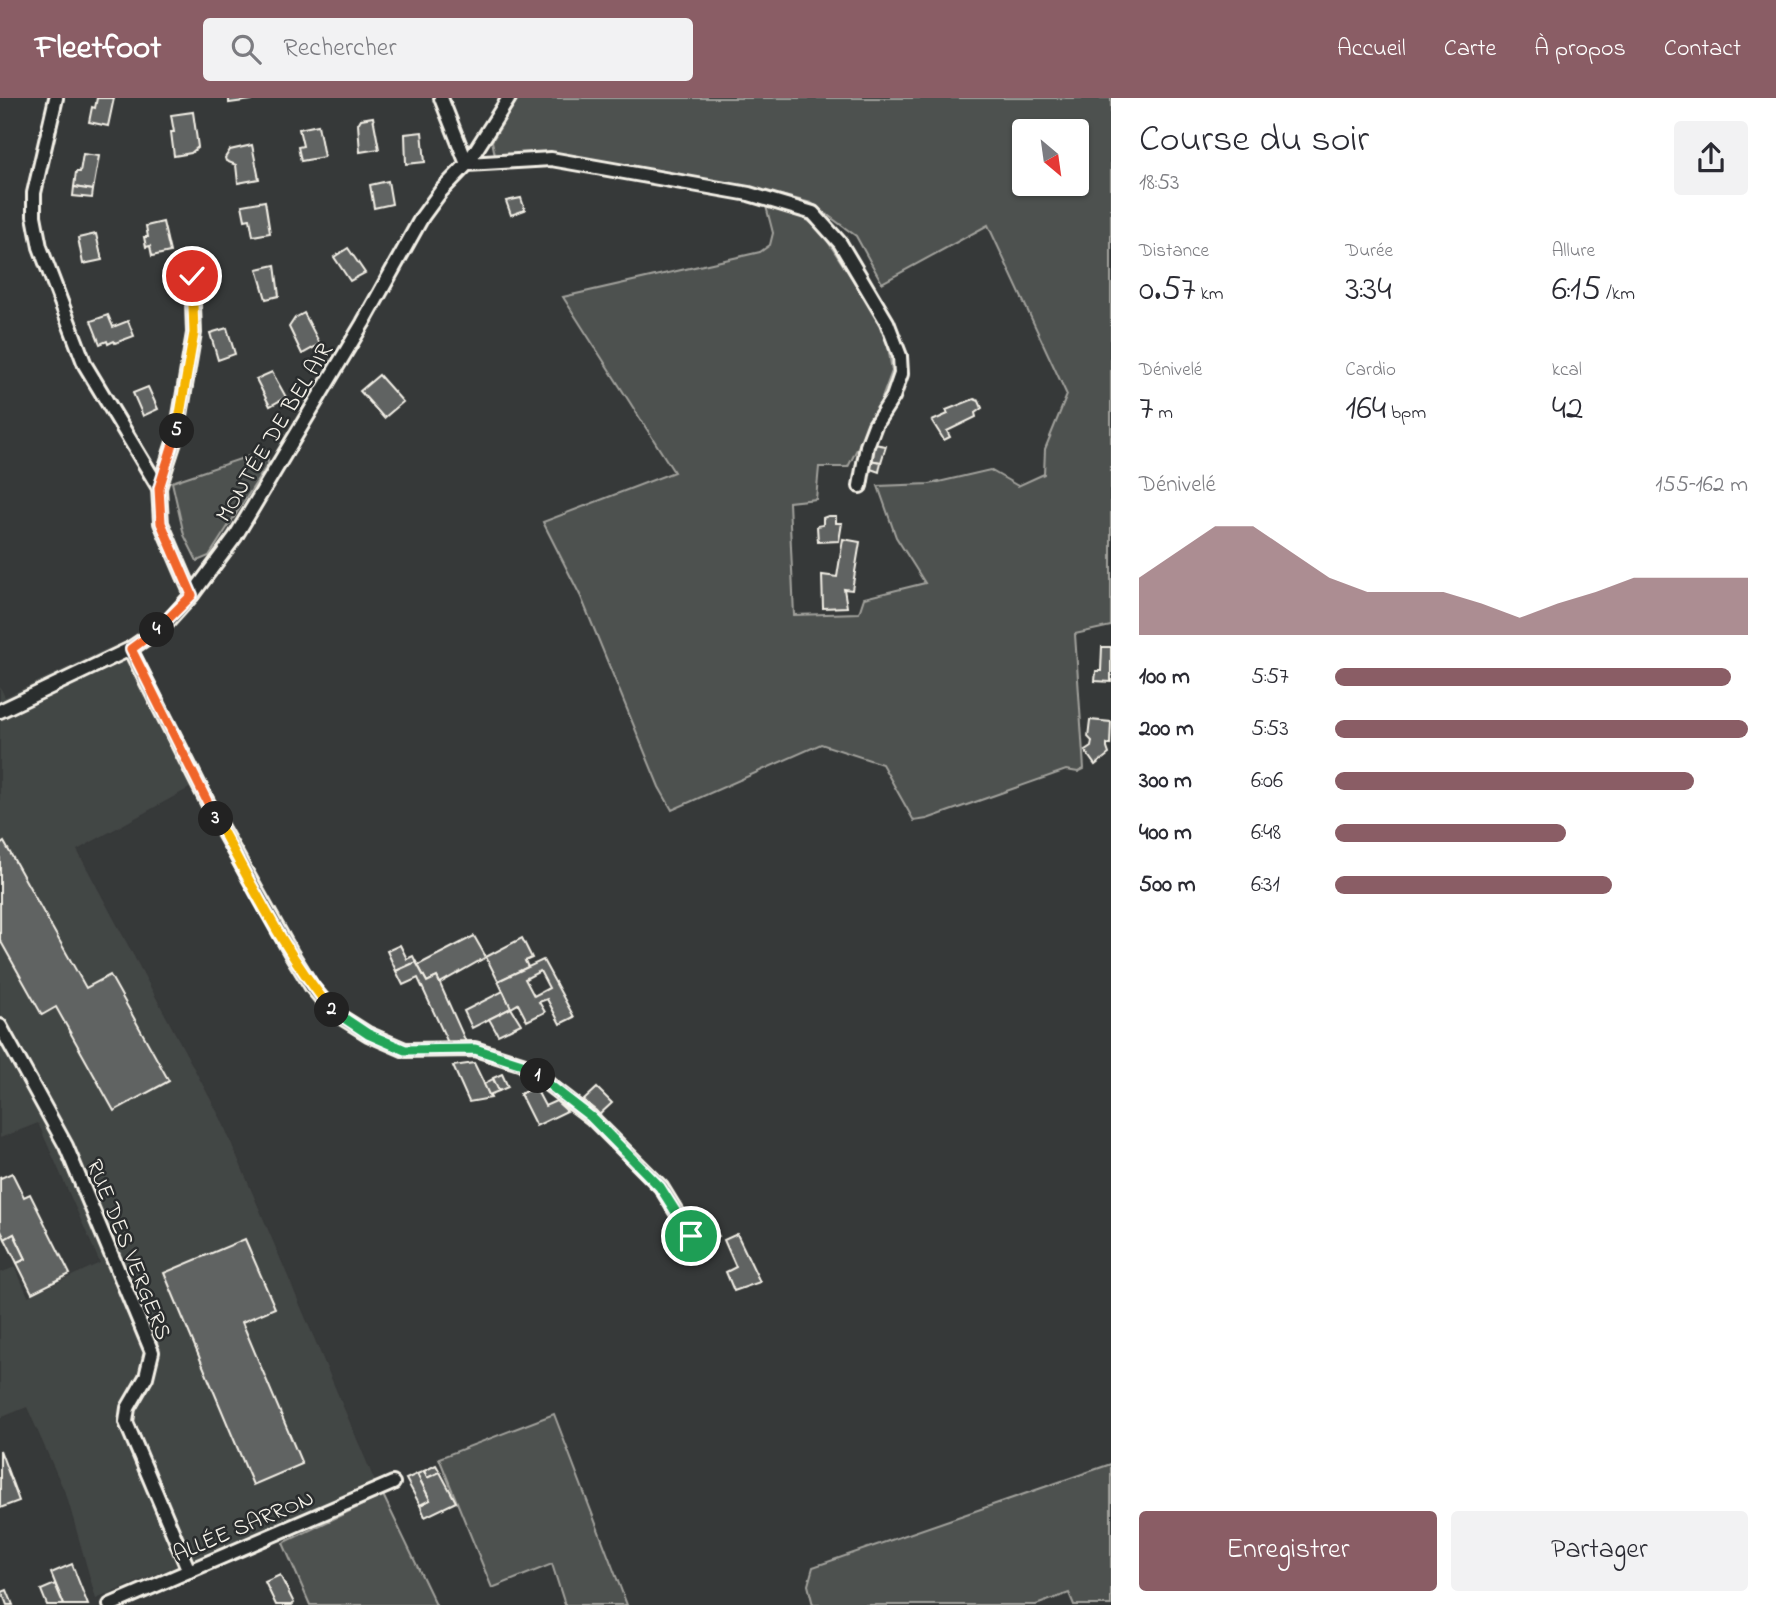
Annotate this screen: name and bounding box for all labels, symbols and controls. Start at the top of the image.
search box [203,18,693,81]
text: Fleetfoot [35,25,161,73]
icon: search [227,30,265,68]
text: Rechercher [283,30,397,68]
text: Accueil [1337,32,1406,67]
text: Carte [1444,32,1496,67]
text: À propos [1534,32,1626,67]
text: Contact [1664,32,1741,67]
text: Course du soir [1139,113,1369,169]
north arrow [1012,119,1088,196]
map controls [1012,119,1089,196]
button: share [1674,121,1748,195]
text: 18:53 [1139,167,1180,200]
text: Distance [1139,238,1209,265]
text: Durée [1345,238,1393,265]
text: Allure [1552,238,1595,265]
pin [162,246,222,306]
icon: check [173,257,211,295]
text: 0.57 [1139,265,1196,316]
text: 3:34 [1345,265,1392,316]
text: 6:15 [1552,265,1601,316]
text: km [1196,281,1224,308]
text: /km [1601,281,1635,308]
street label: MONTÉE DE BEL AIR [208,337,342,529]
text: Dénivelé [1139,357,1202,384]
text: Cardio [1345,357,1396,384]
text: kcal [1552,357,1582,384]
text: 7 [1139,384,1153,435]
text: 164 [1345,384,1386,435]
text: 42 [1552,384,1583,435]
text: m [1153,400,1173,427]
text: bpm [1386,400,1426,427]
pin: 5 [160,414,194,448]
text: 5 [171,417,182,444]
text: Dénivelé [1139,469,1216,502]
text: 155–162 m [1655,469,1748,502]
pin: 4 [140,612,174,648]
text: 4 [153,616,160,643]
text: 100 m [1139,661,1190,694]
text: 5:57 [1251,661,1289,694]
text: 200 m [1139,713,1194,746]
text: 5:53 [1251,713,1289,746]
text: 300 m [1139,765,1192,798]
text: 6:06 [1251,765,1283,798]
pin: 3 [198,802,234,836]
text: 3 [212,805,219,832]
text: 400 m [1139,817,1192,850]
text: 6:48 [1251,817,1281,850]
text: 500 m [1139,869,1196,902]
text: 6:31 [1251,869,1280,902]
pin: 2 [314,992,350,1028]
text: 2 [327,996,336,1023]
pin: 1 [520,1058,556,1094]
text: 1 [534,1062,541,1089]
street label: RUE DES VERGERS [76,1155,179,1345]
pin [661,1206,721,1266]
icon: arrive [672,1217,710,1255]
street label: ALLÉE SARRON [168,1483,319,1572]
button: Enregistrer [1139,1511,1437,1591]
button: Partager [1451,1511,1748,1591]

